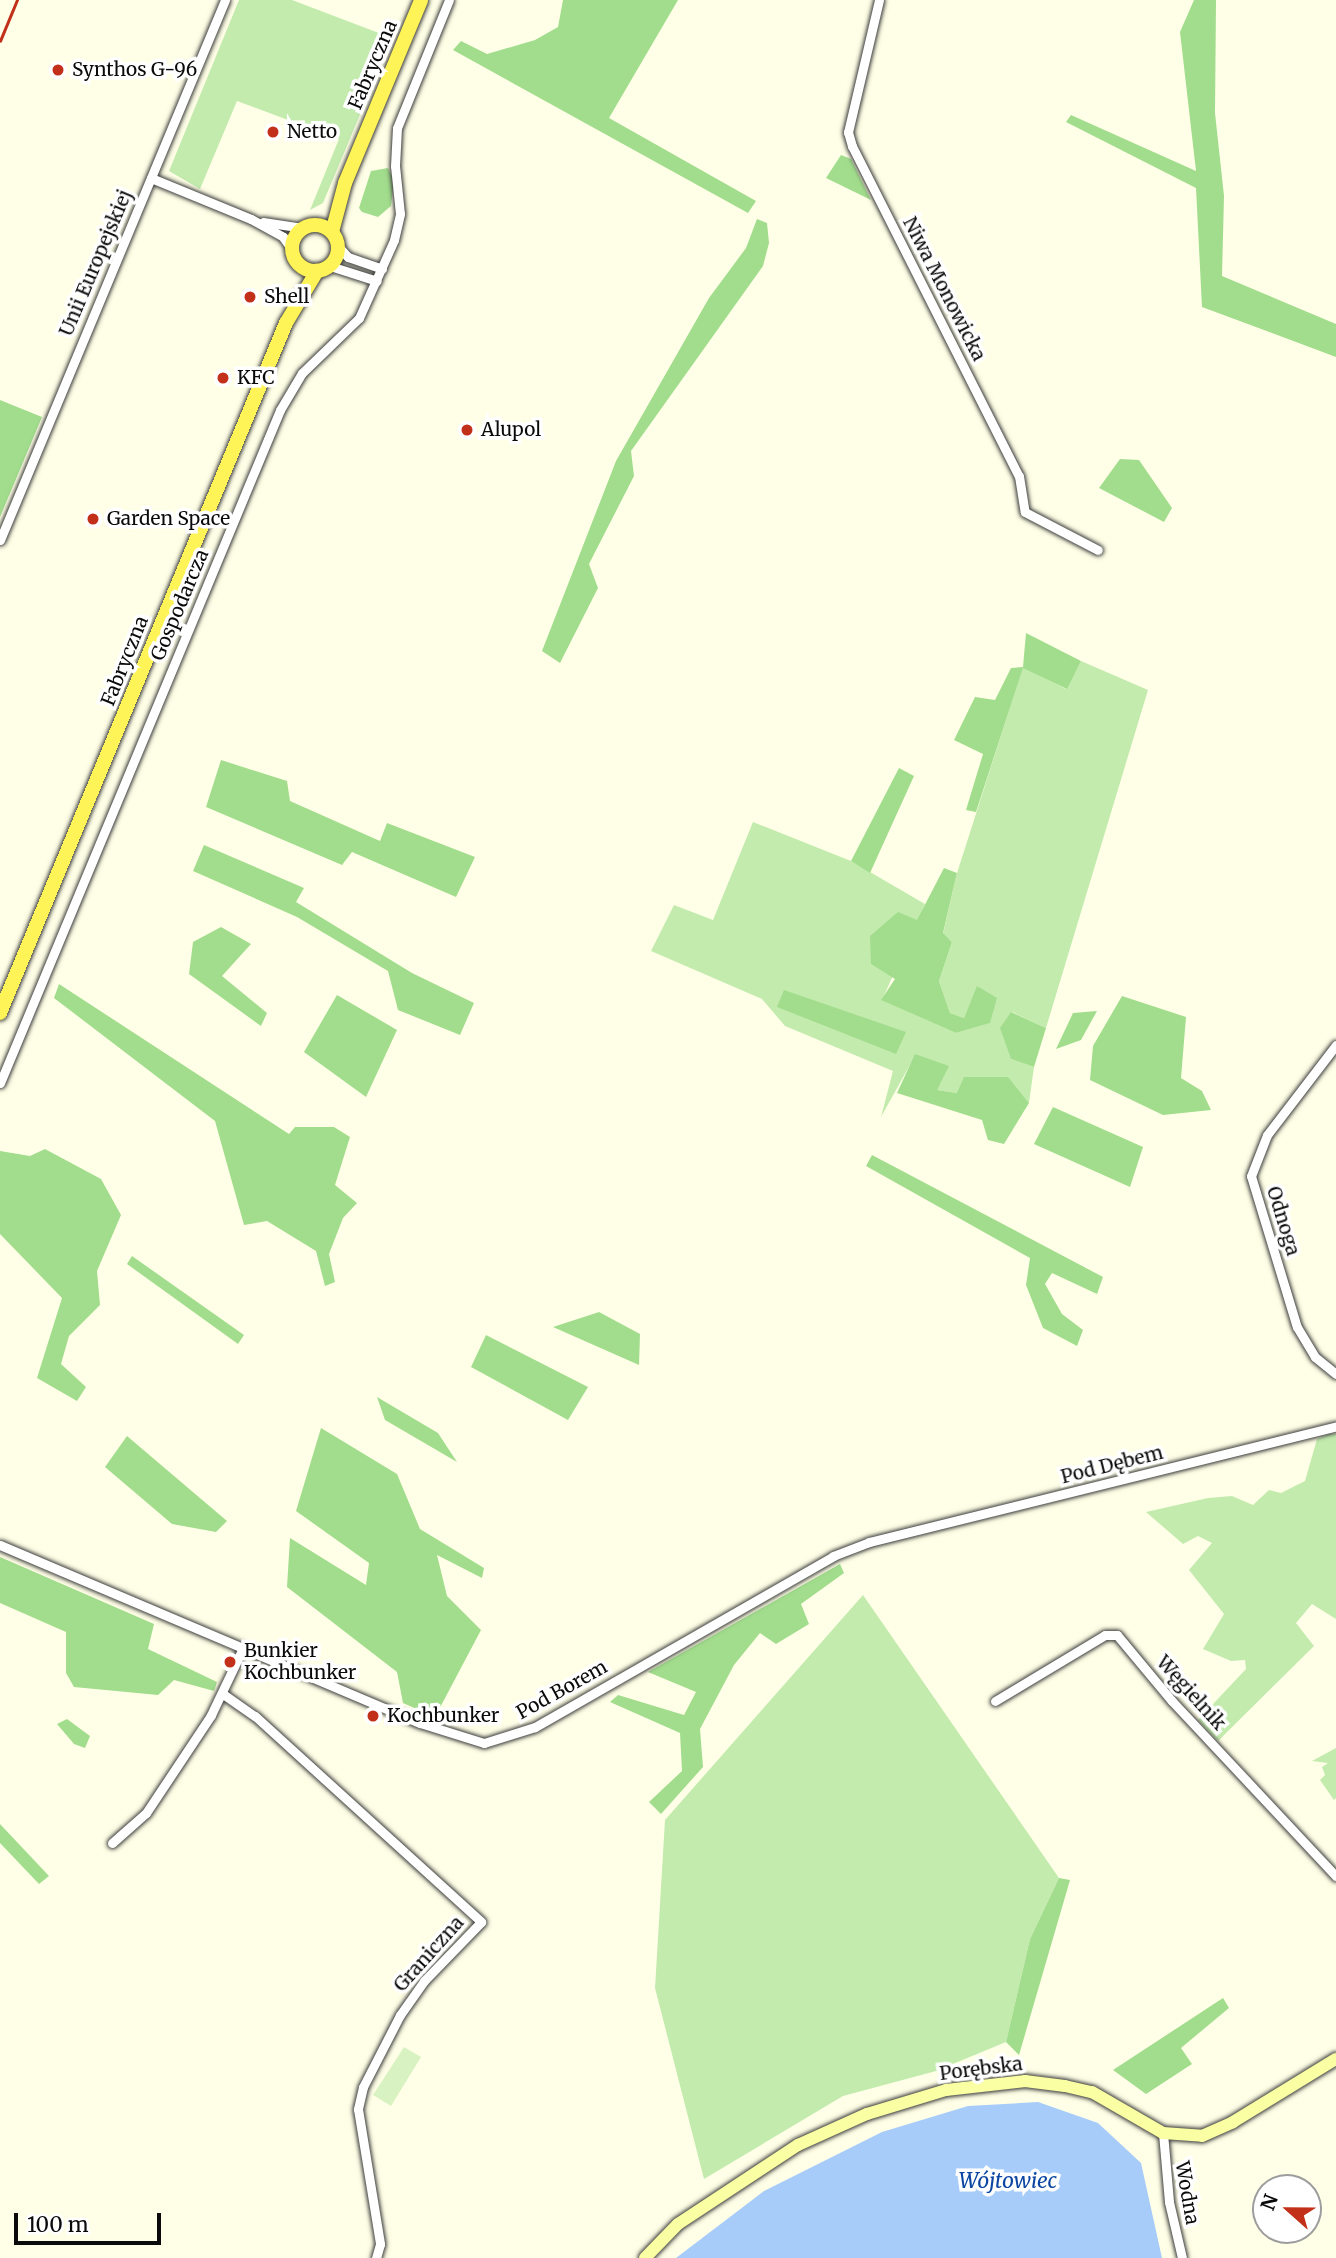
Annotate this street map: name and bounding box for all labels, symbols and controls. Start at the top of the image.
street label: Fabryczna [344,17,402,113]
place label: Synthos G-96 [72,59,197,81]
marker: Synthos G-96 [50,62,66,78]
place label: Netto [287,121,337,143]
marker: Netto [265,124,281,140]
street label: Unii Europejskiej [55,186,137,340]
street label: Niwa Monowicka [898,213,990,365]
place label: Shell [264,286,309,308]
marker: Shell [242,289,258,305]
place label: KFC [237,367,275,389]
marker: KFC [215,370,231,386]
place label: Alupol [481,419,541,441]
marker: Alupol [459,422,475,438]
place label: Garden Space [107,508,230,530]
marker: Garden Space [85,511,101,527]
street label: Gospodarcza [146,546,214,664]
street label: Fabryczna [97,613,153,709]
street label: Odnoga [1262,1184,1304,1258]
street label: Pod Dębem [1058,1441,1166,1489]
place label: Bunkier Kochbunker [244,1640,356,1684]
street label: Węgielnik [1152,1651,1230,1735]
marker: Bunkier Kochbunker [222,1654,238,1670]
street label: Pod Borem [513,1656,611,1724]
place label: Kochbunker [387,1705,499,1727]
marker: Kochbunker [365,1708,381,1724]
street label: Graniczna [389,1912,469,1996]
street label: Porębska [938,2053,1024,2085]
street label: Wodna [1170,2160,1204,2226]
water label: Wójtowiec [959,2168,1057,2194]
north arrow [1252,2174,1322,2244]
text: N [1255,2191,1283,2214]
scale bar [18,2198,164,2242]
text: 100 m [27,2211,89,2238]

